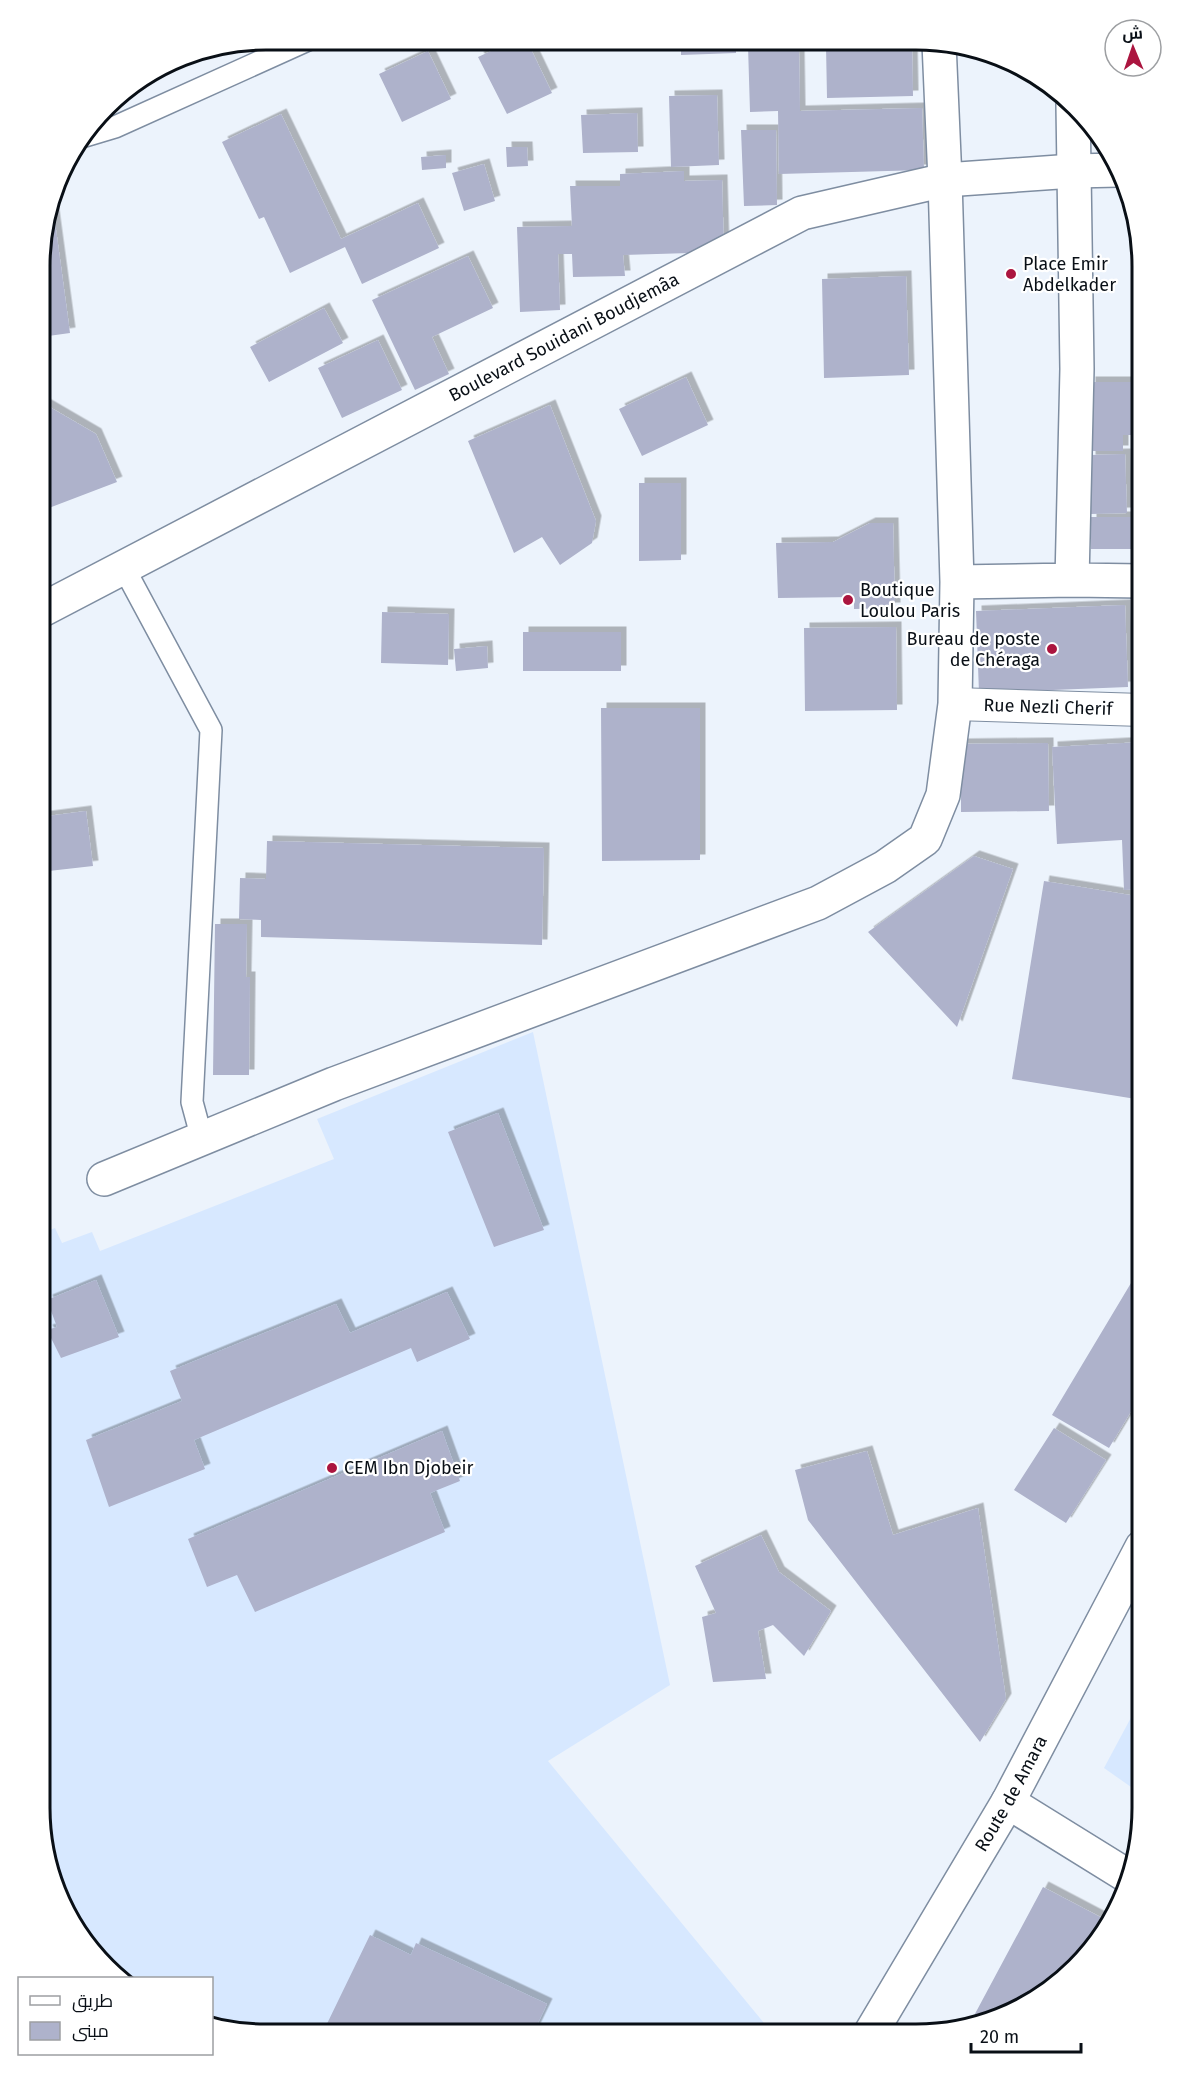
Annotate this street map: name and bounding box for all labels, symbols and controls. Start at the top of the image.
north arrow [1103,18,1163,78]
text: ش [1122,24,1143,43]
place label: Place Emir Abdelkader [1023,253,1116,296]
marker: Place Emir Abdelkader [1004,267,1018,281]
street label: Boulevard Souidani Boudjemâa [445,268,683,407]
place label: Boutique Loulou Paris [860,579,960,622]
marker: Boutique Loulou Paris [841,593,855,607]
place label: Bureau de poste de Chéraga [907,628,1040,671]
marker: Bureau de poste de Chéraga [1045,642,1059,656]
street label: Rue Nezli Cherif [983,694,1115,720]
place label: CEM Ibn Djobeir [344,1457,474,1479]
marker: CEM Ibn Djobeir [325,1461,339,1475]
street label: Route de Amara [970,1732,1052,1855]
legend [18,1977,213,2055]
text: طريق [72,1990,113,2013]
scale bar [971,2016,1080,2054]
text: مبنى [72,2020,109,2042]
text: 20 m [980,2026,1019,2048]

